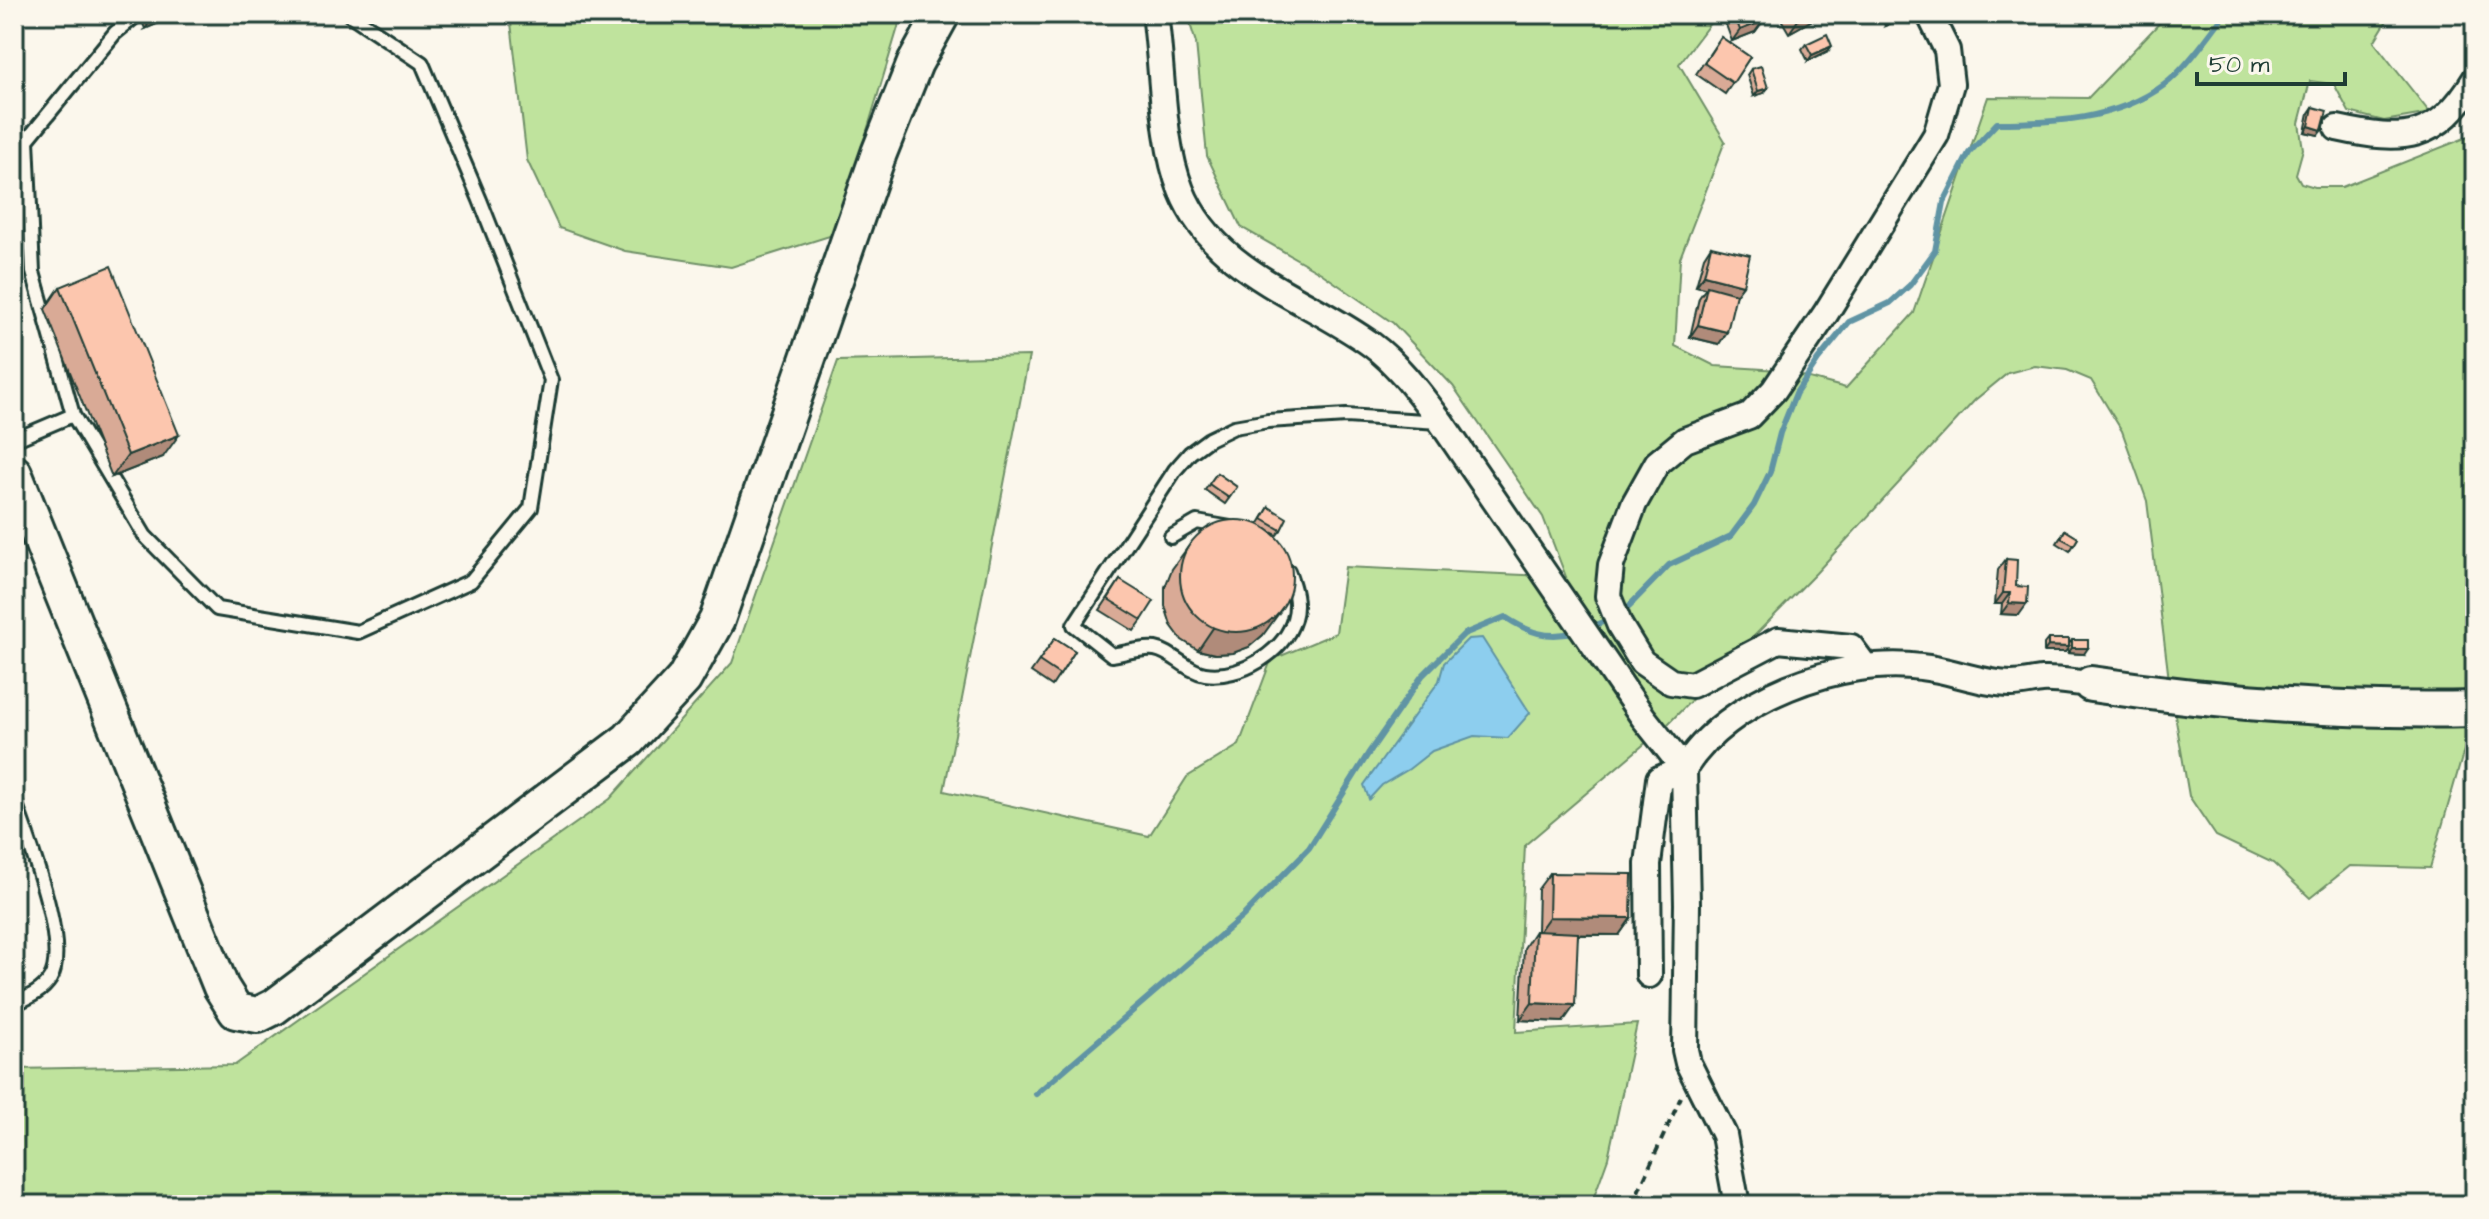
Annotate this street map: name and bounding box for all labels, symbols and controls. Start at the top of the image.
scale bar [2197,36,2345,86]
text: 50 m [2209,48,2270,82]

